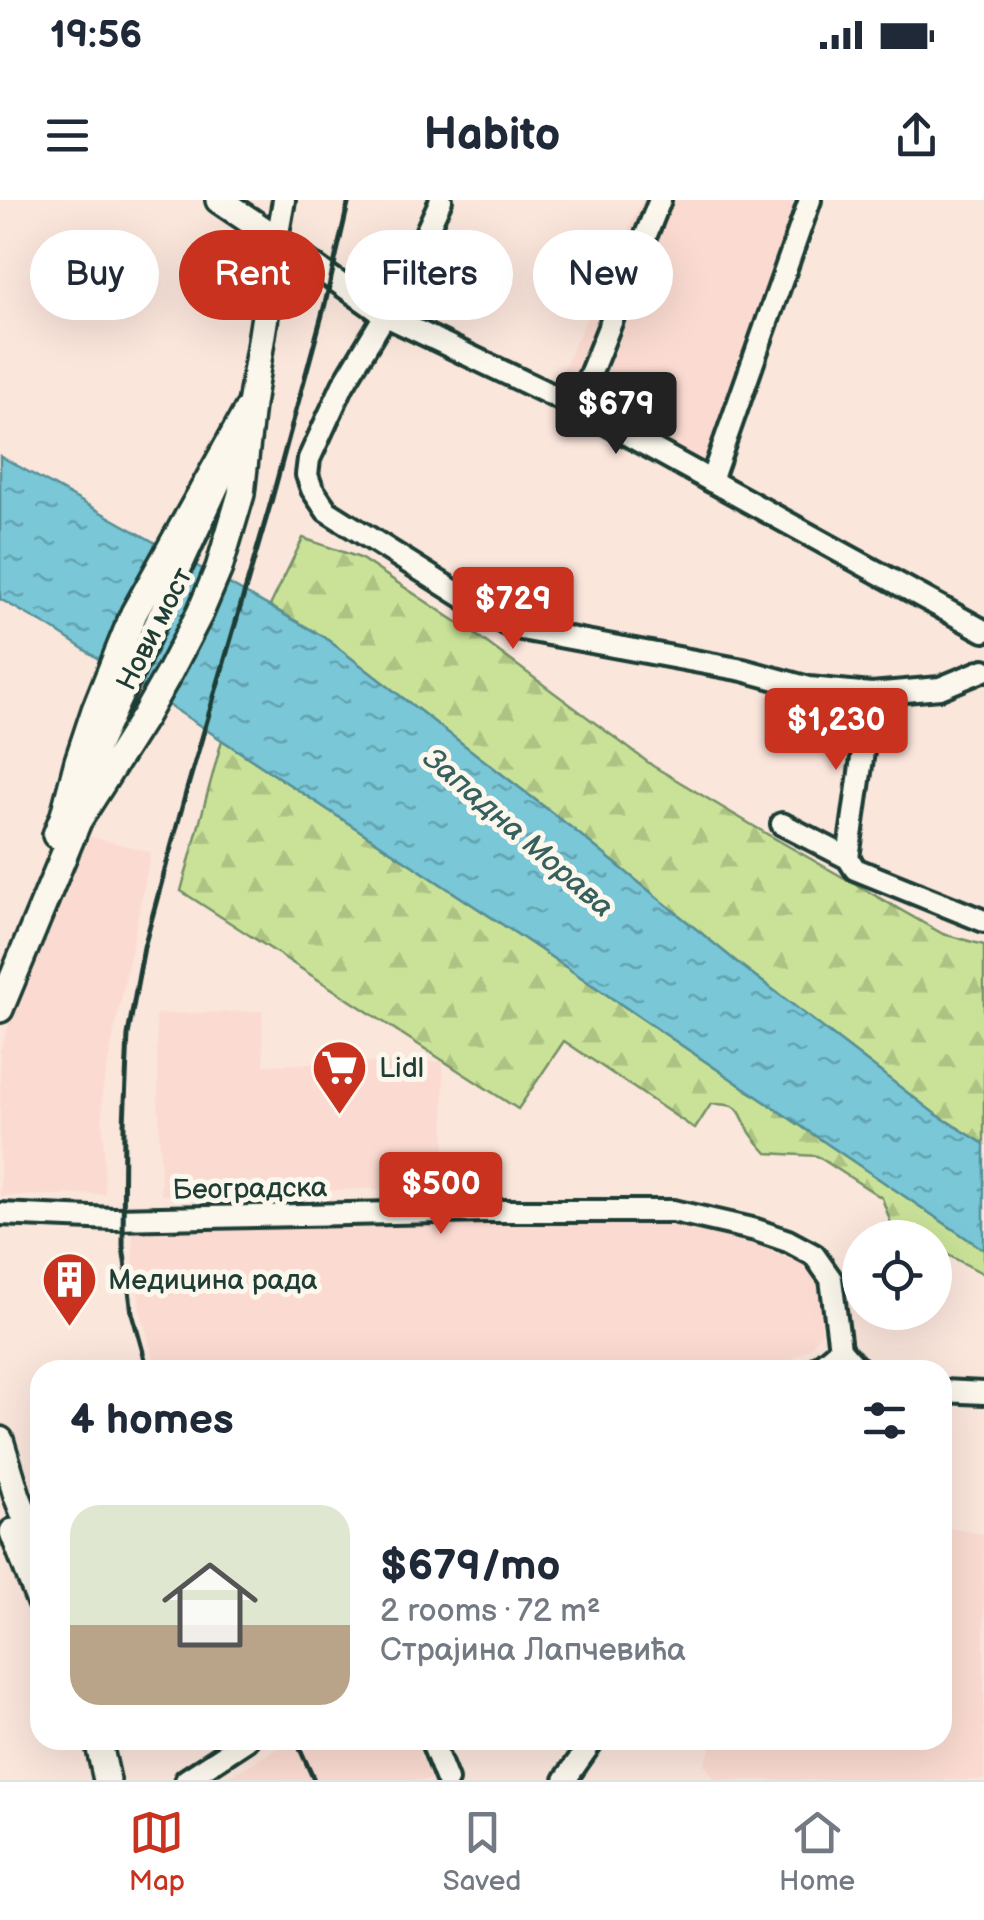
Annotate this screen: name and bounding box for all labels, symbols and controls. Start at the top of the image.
text: 19:56 [50,13,142,58]
icon: menu [40,108,95,163]
text: Habito [424,108,560,163]
icon: share [889,108,944,163]
chip: Buy [30,230,159,320]
chip: Rent [179,230,325,320]
chip: Filters [345,230,513,320]
chip: New [533,230,673,320]
pin: $679 [557,372,675,457]
text: $679 [578,385,654,424]
street label: Нови мост [110,562,200,696]
pin: $729 [454,567,572,652]
text: $729 [475,580,551,619]
pin: $1,230 [755,688,917,773]
text: $1,230 [787,701,885,740]
water label: Западна Морава [415,741,621,925]
supermarket icon: Lidl [310,1038,370,1117]
place label: Lidl [379,1052,424,1085]
pin: $500 [382,1152,500,1237]
text: $500 [401,1165,481,1204]
street label: Београдска [172,1171,328,1207]
map controls [842,1220,952,1330]
button: locate [842,1220,952,1330]
building icon: Медицина рада [39,1250,99,1329]
place label: Медицина рада [108,1264,318,1297]
icon: filters [857,1393,912,1448]
text: 4 homes [70,1395,234,1446]
text: $679/mo [380,1541,560,1592]
icon: home [150,1545,270,1665]
text: 2 rooms · 72 m² [380,1592,601,1631]
text: Страјина Лапчевића [380,1631,686,1670]
tab: Map [129,1805,185,1898]
tab: Saved [443,1805,521,1898]
tab: Home [779,1805,855,1898]

